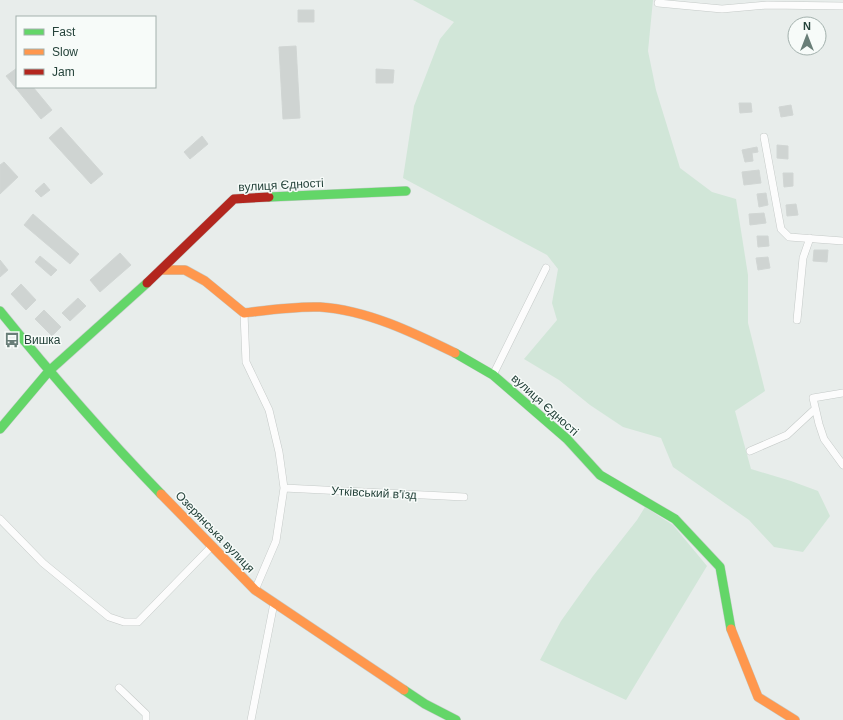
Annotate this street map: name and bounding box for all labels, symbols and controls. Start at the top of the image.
legend [16,16,156,88]
north arrow [787,16,827,56]
text: N [803,20,811,32]
text: Fast [52,25,76,39]
text: Slow [52,45,78,59]
text: Jam [52,65,75,79]
street label: вулиця Єдності [238,176,324,194]
bus stop icon: Вишка [3,331,21,349]
place label: Вишка [24,333,61,347]
street label: вулиця Єдності [509,371,581,439]
street label: Утківський в'їзд [331,484,417,502]
street label: Озерянська вулиця [173,488,257,576]

